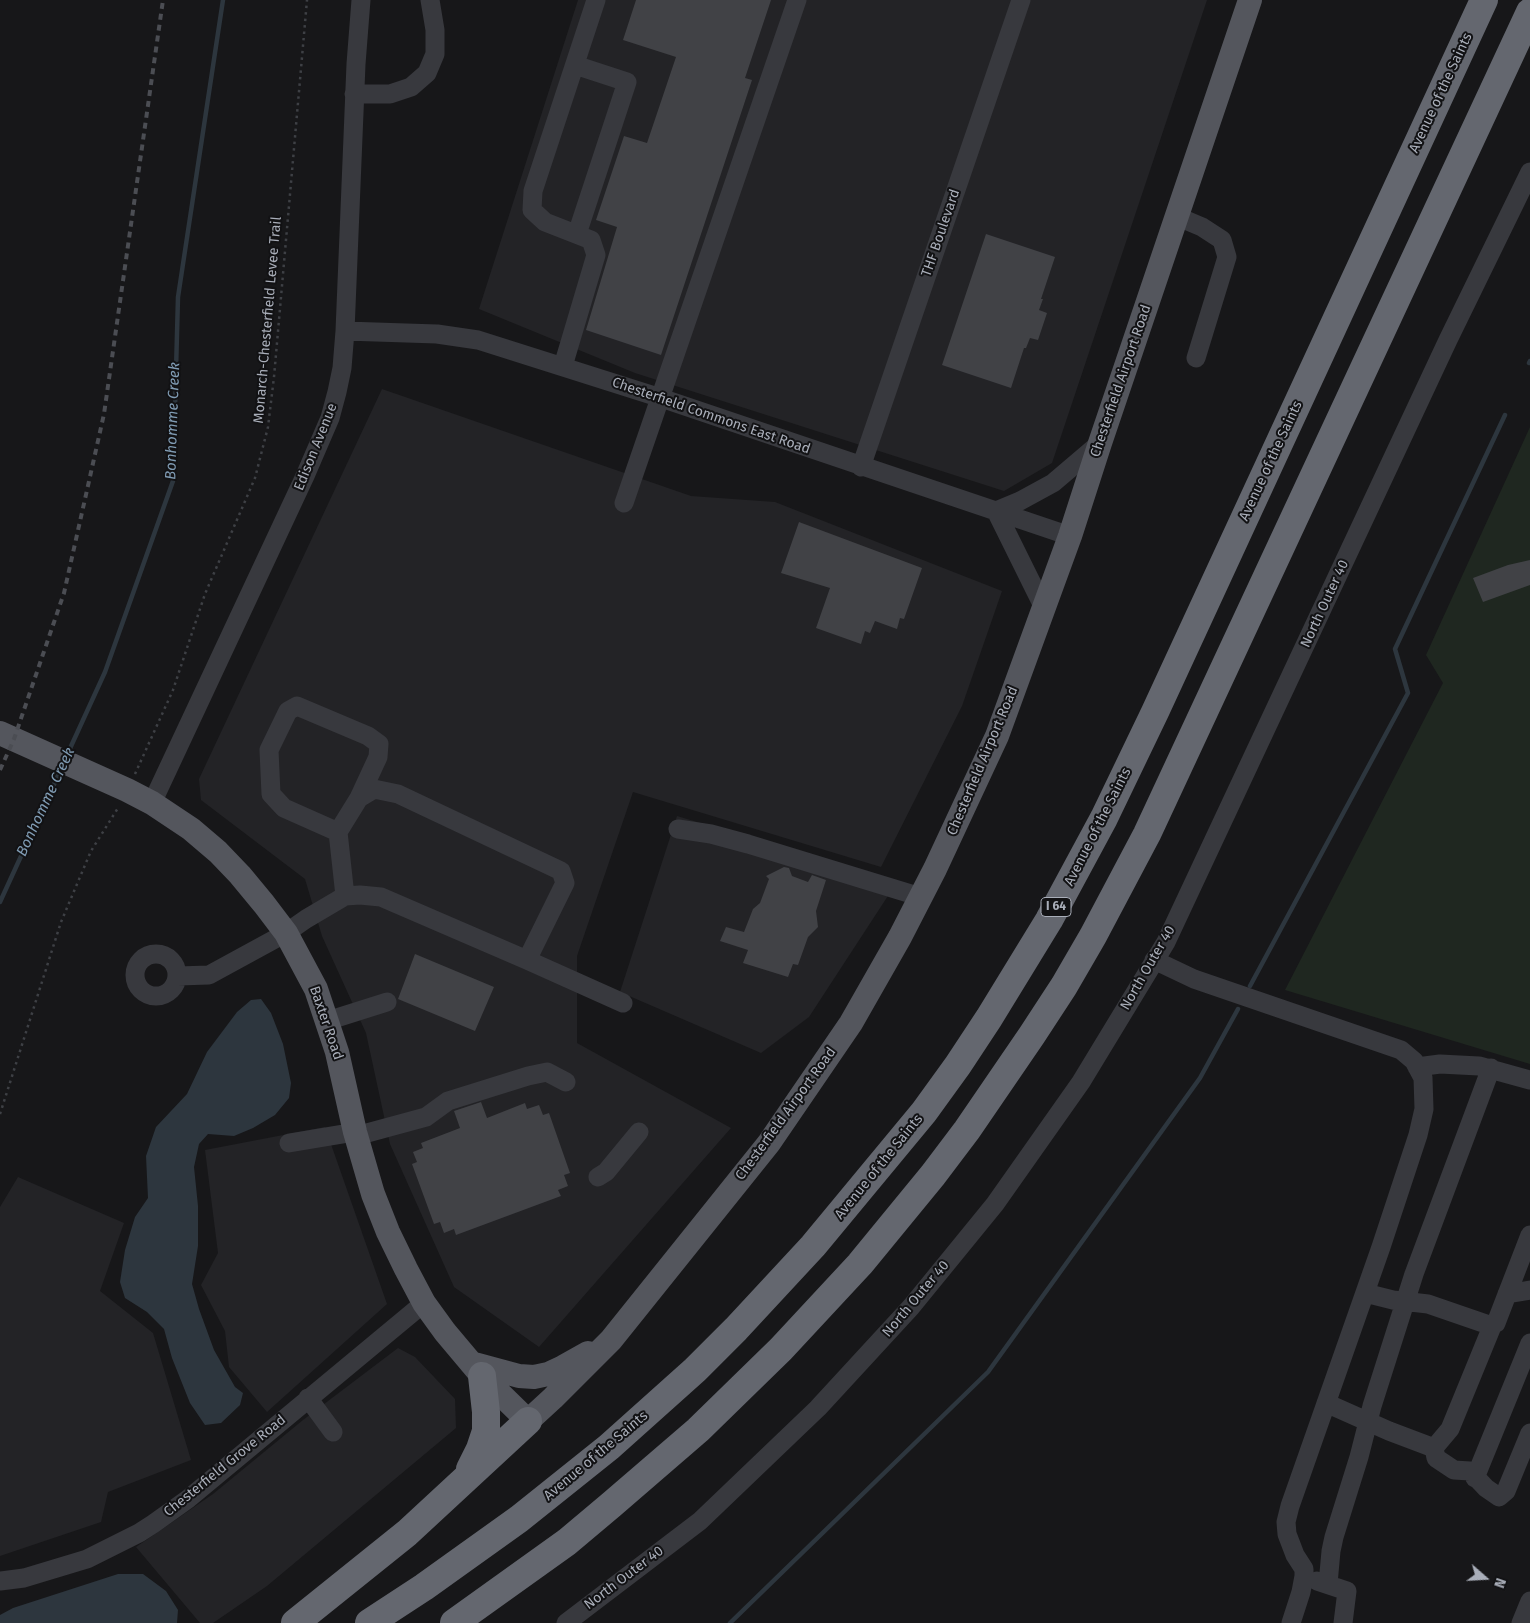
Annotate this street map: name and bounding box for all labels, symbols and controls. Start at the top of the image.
street label: Avenue of the Saints [1406,30,1476,156]
street label: THF Boulevard [918,187,964,279]
street label: Monarch-Chesterfield Levee Trail [251,216,285,424]
street label: Chesterfield Airport Road [1087,303,1155,459]
water label: Bonhomme Creek [162,362,184,480]
street label: Chesterfield Commons East Road [610,374,812,458]
street label: Avenue of the Saints [1236,398,1306,524]
street label: Edison Avenue [291,401,341,493]
street label: North Outer 40 [1297,557,1353,651]
street label: Chesterfield Airport Road [944,684,1022,838]
water label: Bonhomme Creek [13,745,79,859]
street label: Avenue of the Saints [1061,765,1135,889]
road number: I 64 [1041,898,1071,916]
street label: North Outer 40 [1117,923,1179,1013]
street label: Baxter Road [306,984,346,1062]
street label: Chesterfield Airport Road [732,1044,840,1184]
street label: Avenue of the Saints [831,1111,927,1223]
street label: North Outer 40 [879,1257,953,1341]
street label: Avenue of the Saints [541,1408,651,1504]
street label: Chesterfield Grove Road [161,1412,289,1520]
street label: North Outer 40 [581,1543,667,1613]
north arrow [1460,1553,1510,1603]
text: N [1490,1576,1509,1590]

